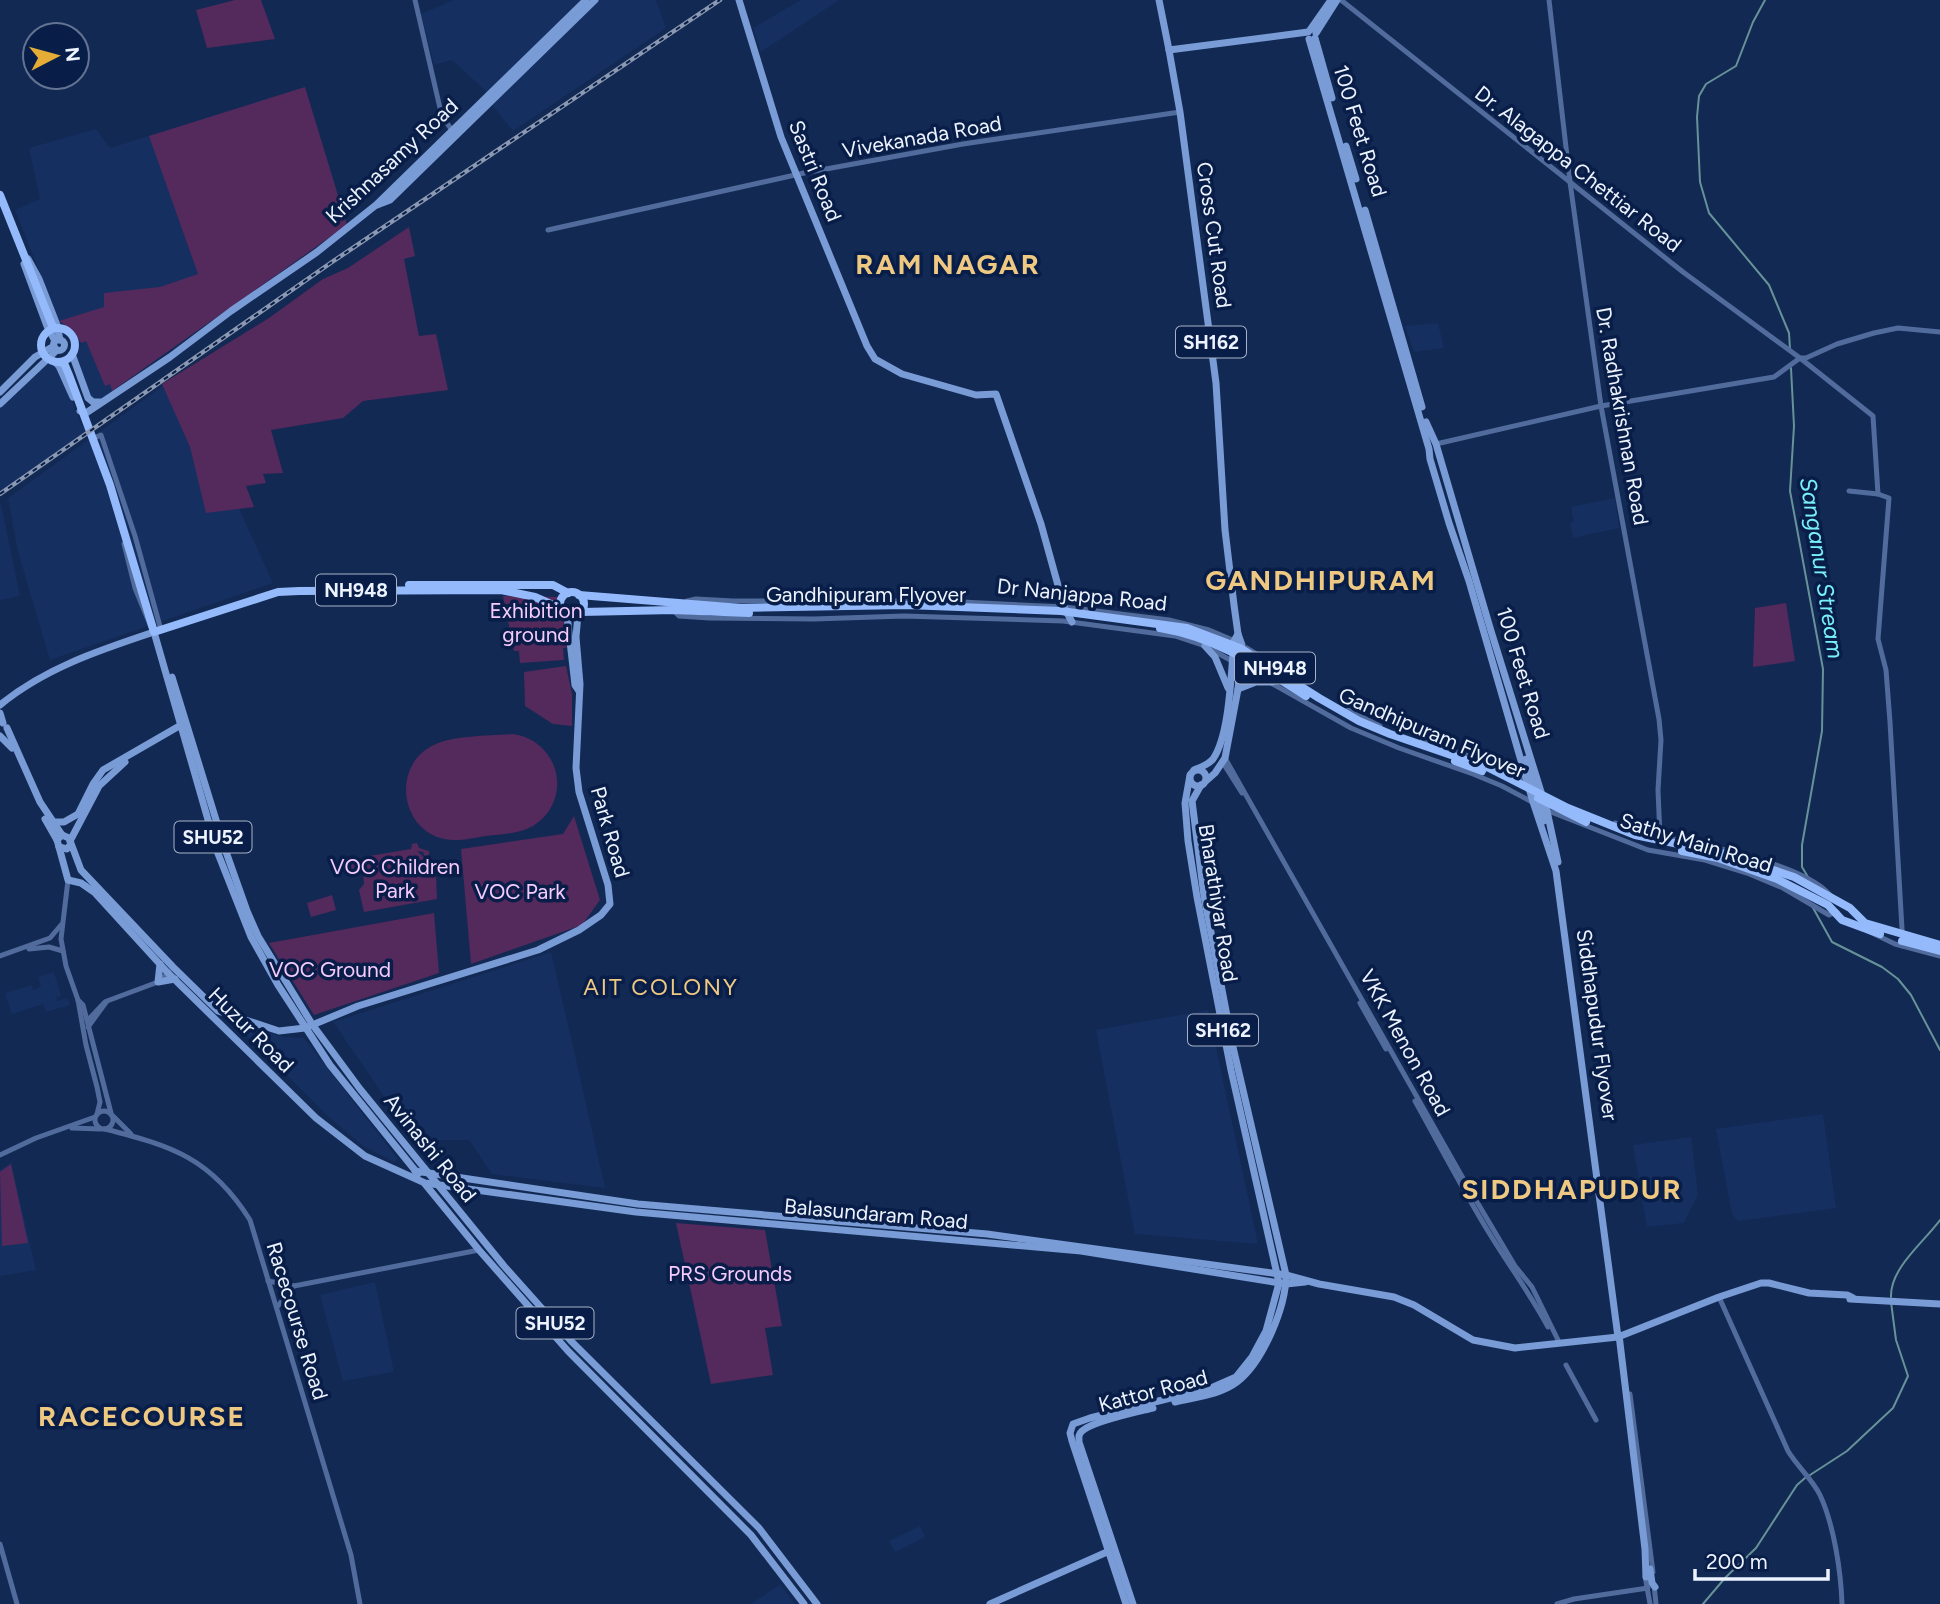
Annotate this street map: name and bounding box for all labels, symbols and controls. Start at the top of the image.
north arrow [21,21,91,91]
text: N [60,46,85,63]
street label: 100 Feet Road [1329,62,1392,200]
street label: Dr. Alagappa Chettiar Road [1470,80,1686,257]
street label: Krishnasamy Road [320,93,463,228]
street label: Vivekanada Road [840,110,1003,163]
street label: Sastri Road [784,117,847,225]
street label: Cross Cut Road [1192,160,1237,310]
district label: RAM NAGAR [855,247,1041,281]
street label: Dr. Radhakrishnan Road [1591,305,1654,527]
road number: SH162 [1176,326,1246,358]
water label: Sanganur Stream [1794,475,1850,661]
district label: GANDHIPURAM [1205,563,1437,597]
street label: Dr Nanjappa Road [996,573,1168,616]
road number: NH948 [316,575,396,606]
street label: Gandhipuram Flyover [766,582,966,607]
park label: Exhibition ground [490,598,582,647]
street label: 100 Feet Road [1492,604,1555,742]
road number: NH948 [1235,652,1315,684]
street label: Gandhipuram Flyover [1335,682,1529,783]
street label: Park Road [586,783,635,880]
street label: Sathy Main Road [1617,807,1775,878]
road number: SHU52 [174,822,252,852]
street label: Bharathiyar Road [1194,822,1243,984]
park label: VOC Children Park [330,854,460,903]
park label: VOC Park [474,879,566,904]
street label: Siddhapudur Flyover [1572,928,1623,1122]
park label: VOC Ground [269,957,391,982]
street label: VKK Menon Road [1355,965,1456,1120]
district label: AIT COLONY [583,973,739,1001]
street label: Huzur Road [204,982,299,1077]
road number: SH162 [1188,1014,1258,1046]
street label: Avinashi Road [379,1088,482,1207]
district label: SIDDHAPUDUR [1461,1172,1683,1206]
street label: Balasundaram Road [783,1193,969,1234]
street label: Racecourse Road [262,1239,333,1403]
park label: PRS Grounds [668,1261,792,1286]
road number: SHU52 [516,1308,594,1338]
street label: Kattor Road [1096,1364,1210,1417]
district label: RACECOURSE [38,1399,246,1433]
scale bar [1695,1538,1828,1582]
text: 200 m [1706,1549,1768,1574]

